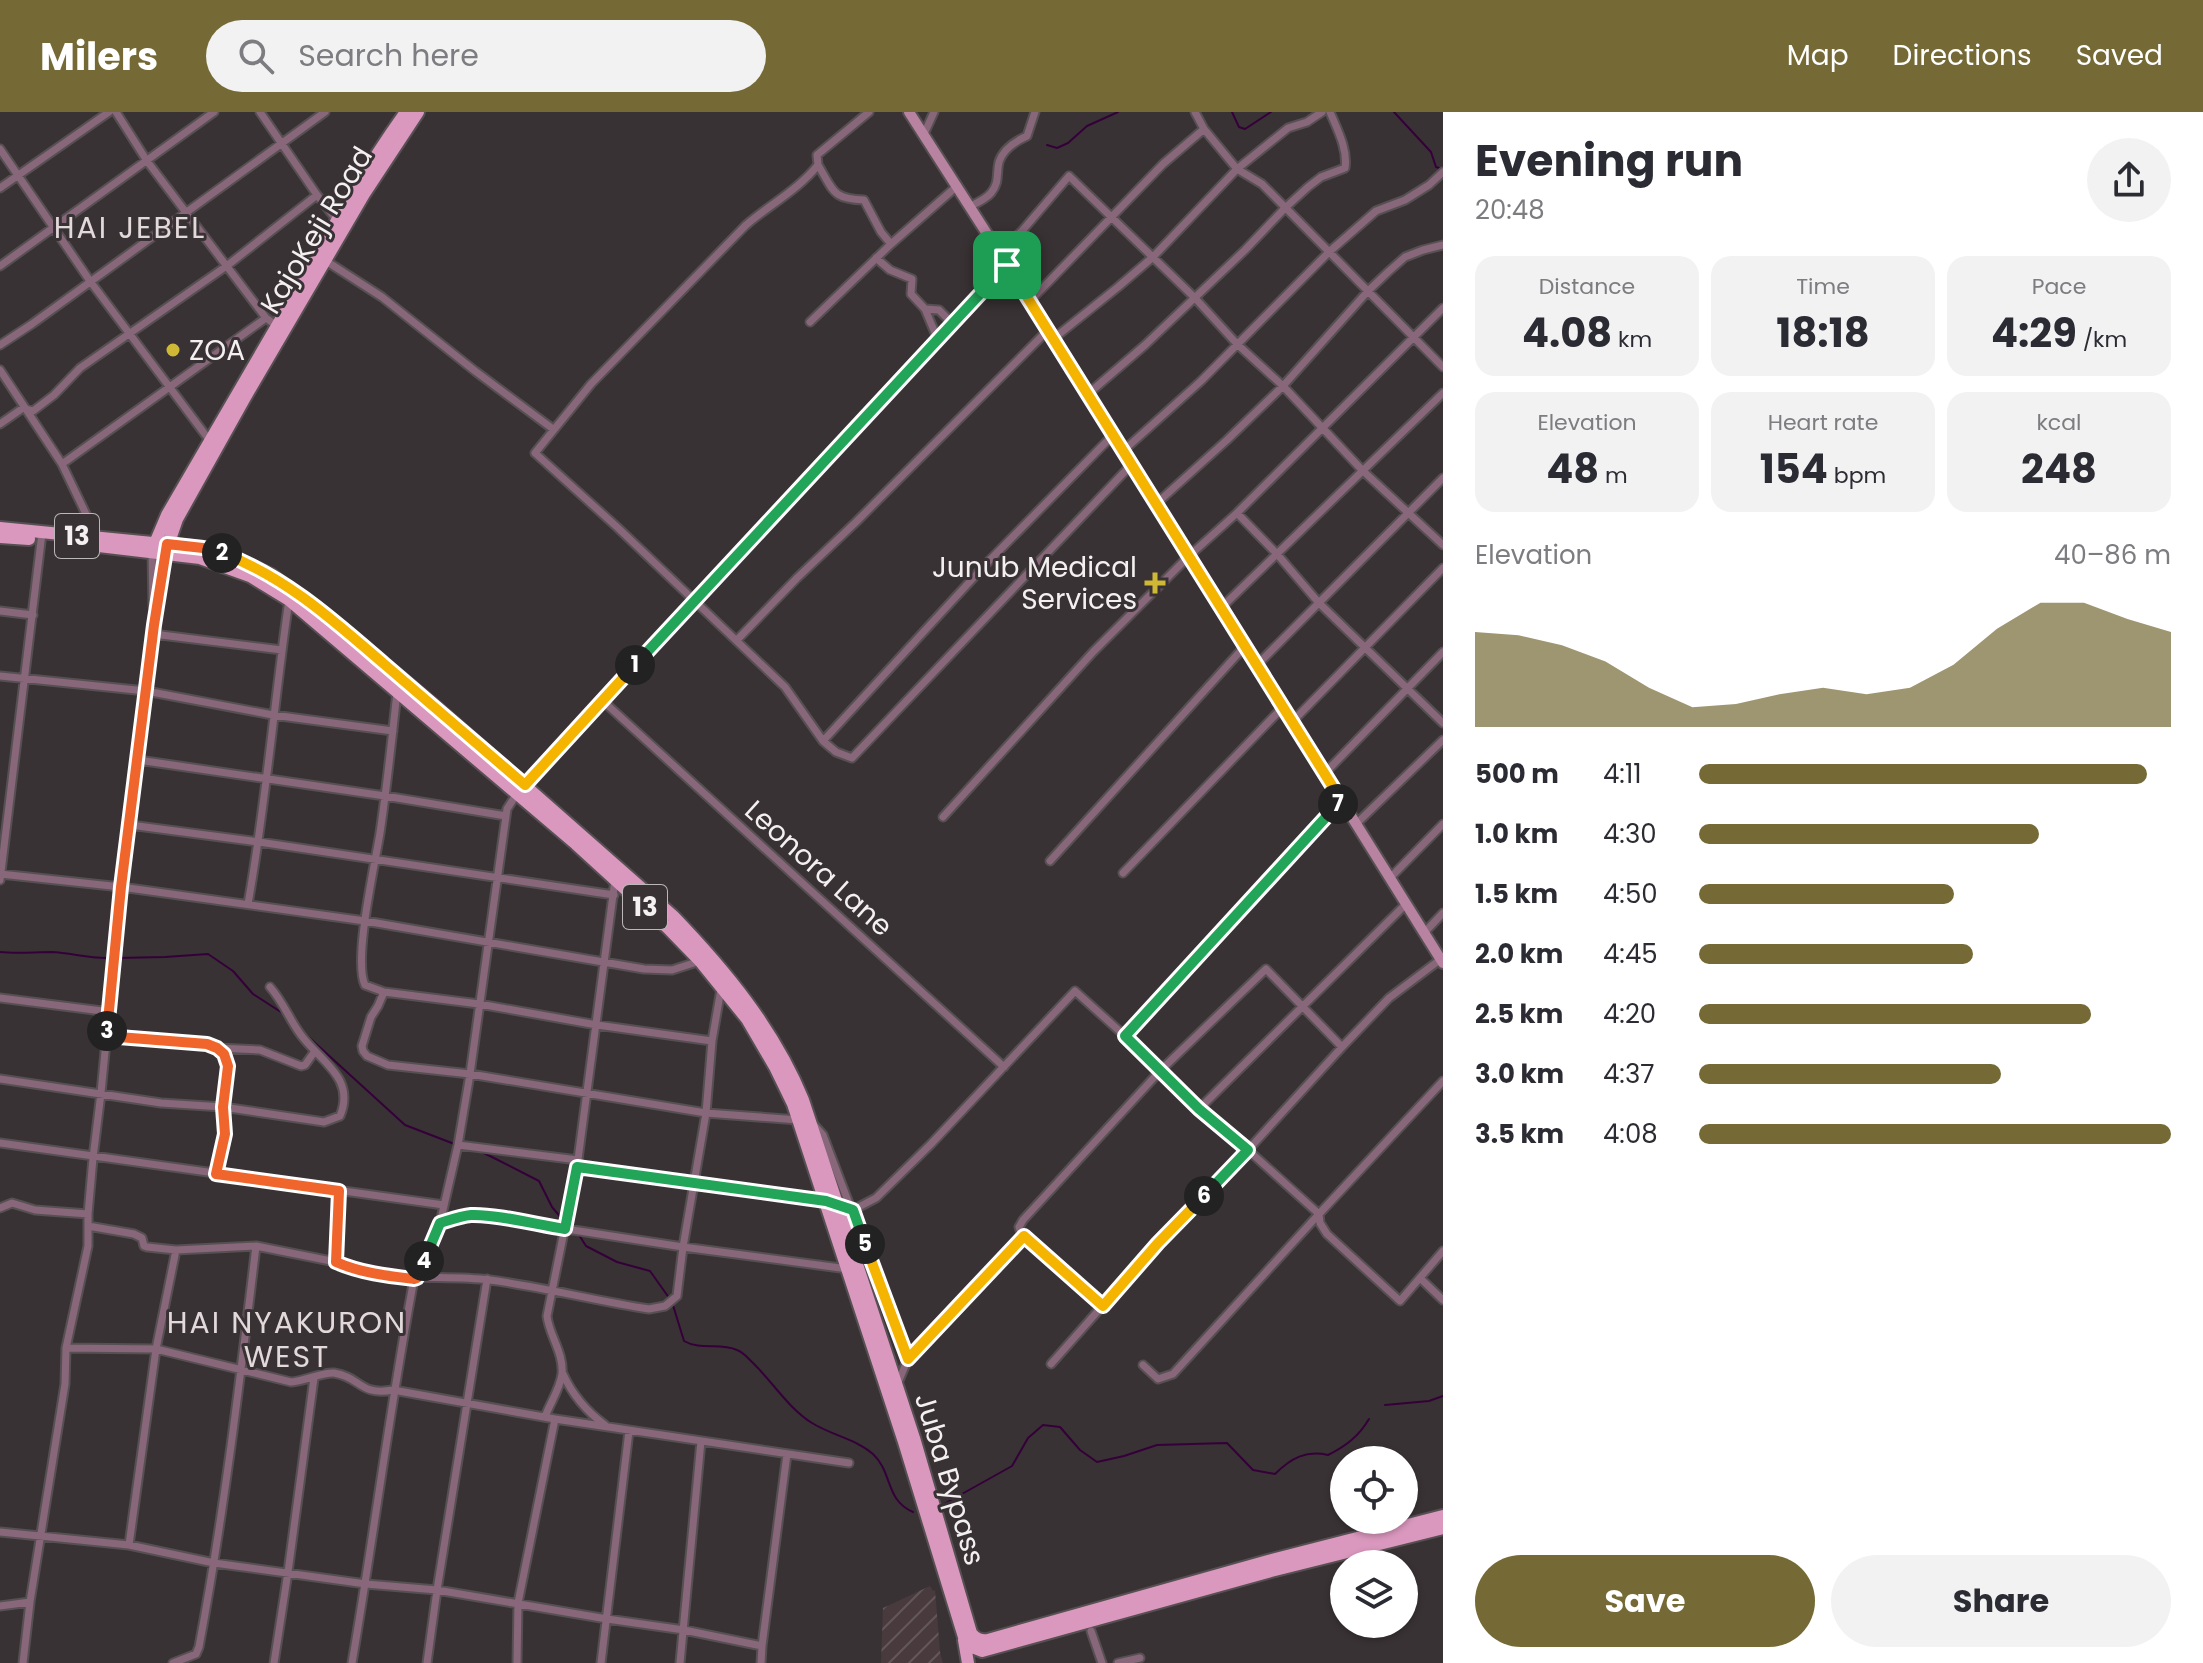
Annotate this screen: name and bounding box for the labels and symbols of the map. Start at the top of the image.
street label: KajoKeji Road [251,139,382,321]
district label: HAI JEBEL [54,206,206,249]
pin [973,231,1041,299]
place label: ZOA [189,331,245,370]
marker: ZOA [164,341,182,359]
road number: 13 [55,514,99,558]
pin: 2 [202,533,242,573]
place label: Junub Medical Services [932,548,1137,619]
marker: Junub Medical Services [1144,572,1166,594]
pin: 1 [615,645,655,685]
pin: 7 [1318,784,1358,824]
street label: Leonora Lane [736,792,901,945]
road number: 13 [623,885,667,929]
pin: 3 [87,1011,127,1051]
pin: 6 [1184,1176,1224,1216]
pin: 5 [845,1224,885,1264]
pin: 4 [404,1241,444,1281]
district label: HAI NYAKURON WEST [167,1301,407,1378]
street label: Juba Bypass [905,1388,994,1570]

